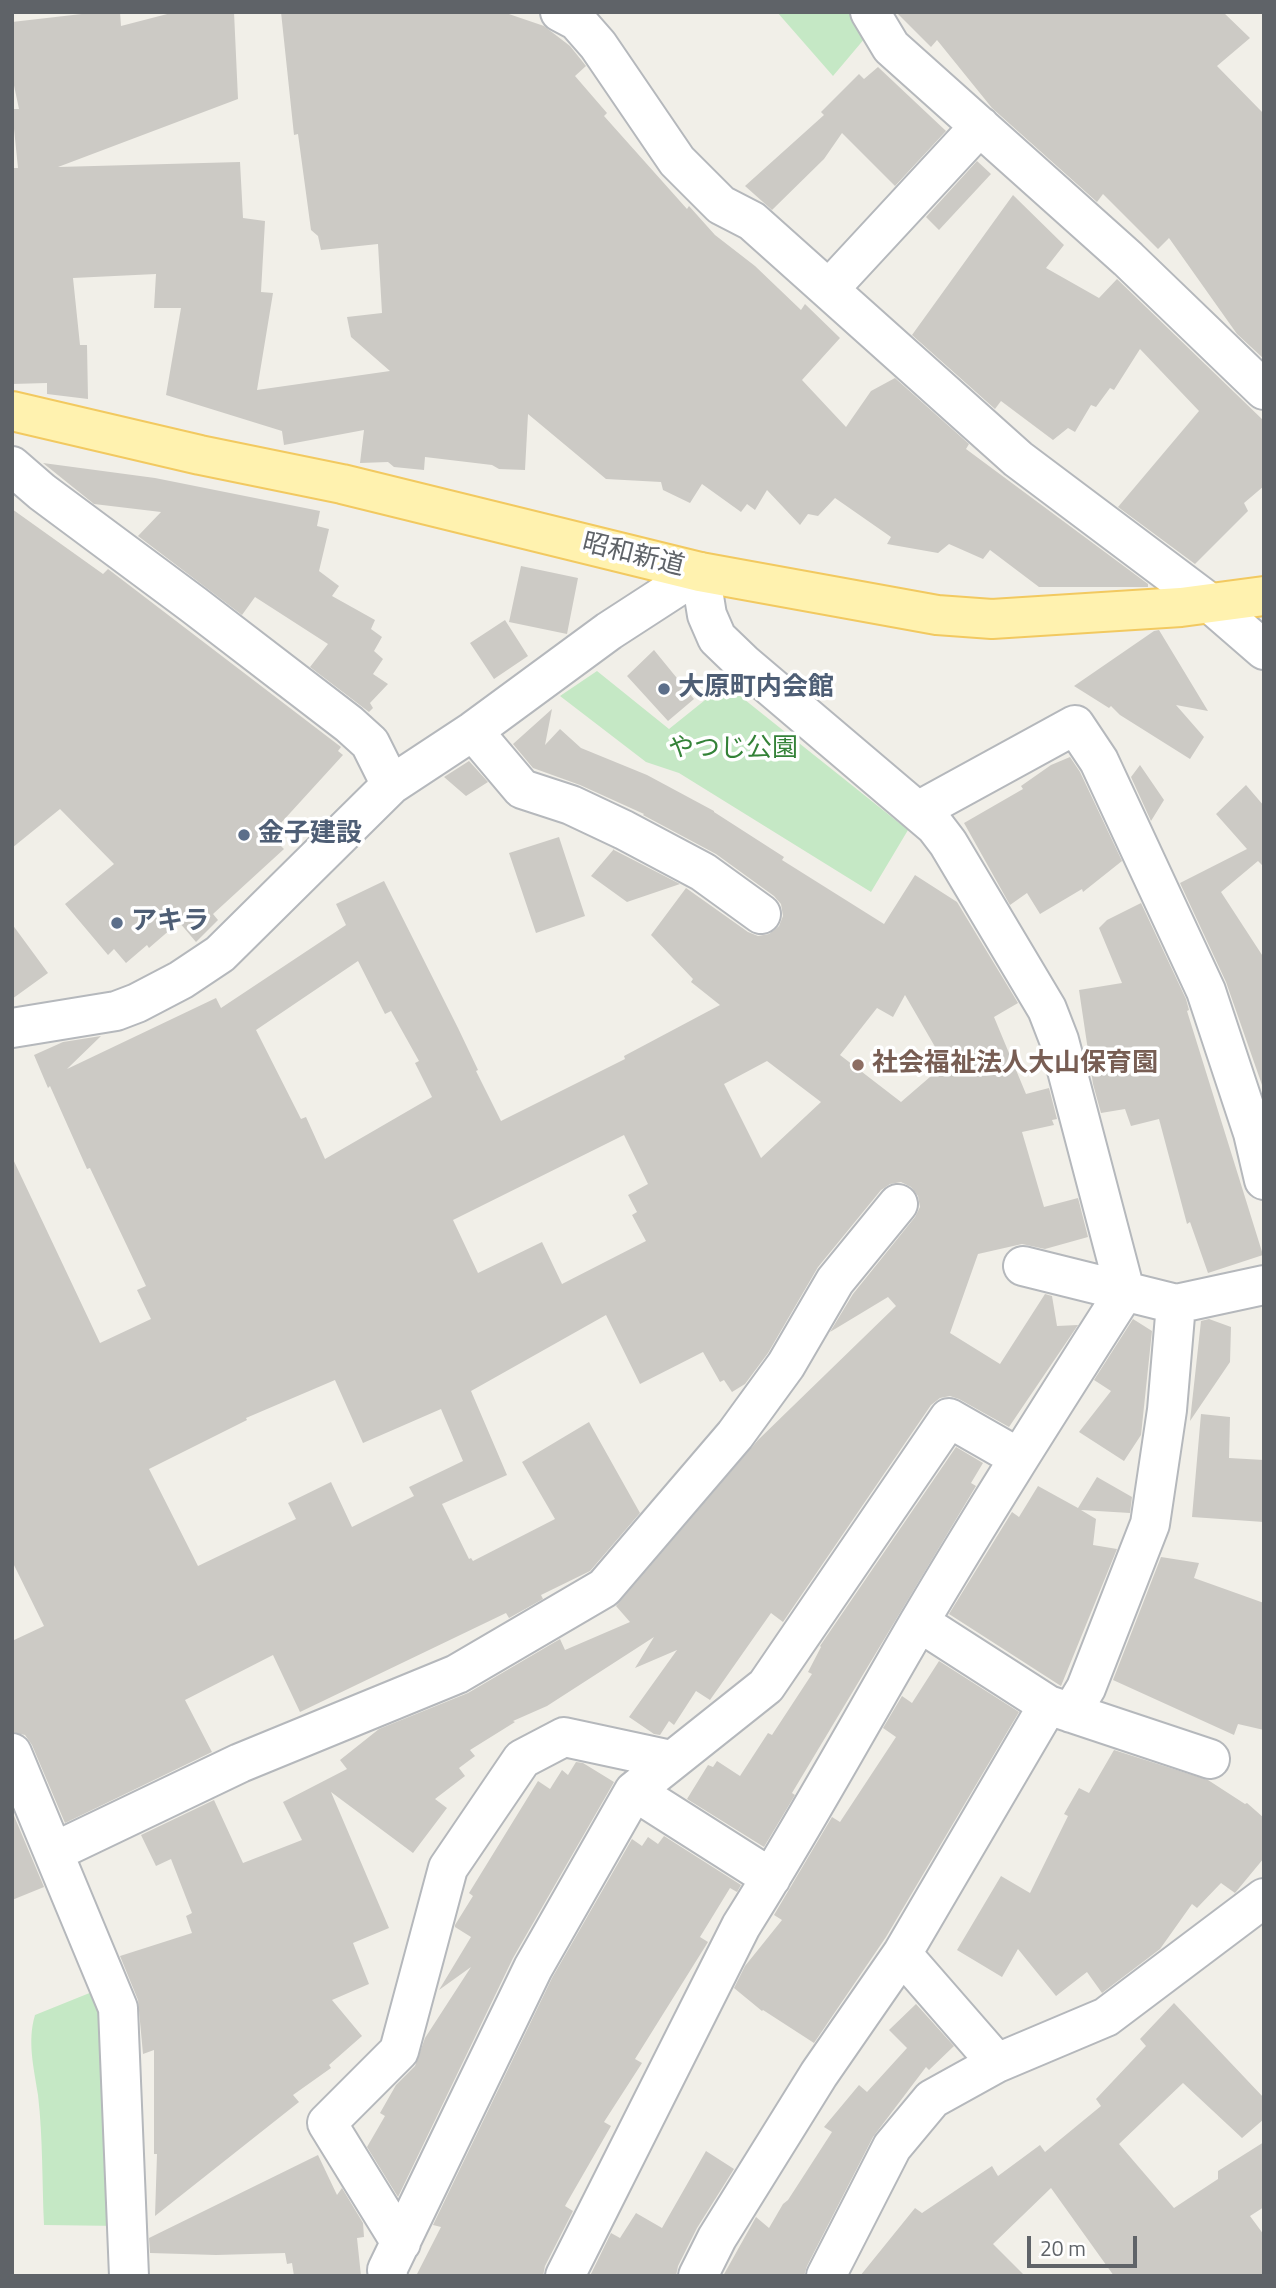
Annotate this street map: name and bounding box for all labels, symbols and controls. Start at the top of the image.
street label: 昭和新道 [579,528,687,584]
place label: 大原町内会館 [678,673,834,705]
marker: 大原町内会館 [656,681,672,697]
park label: やつじ公園 [668,734,798,766]
place label: 金子建設 [258,819,362,851]
marker: 金子建設 [236,827,252,843]
place label: アキラ [131,907,209,939]
marker: アキラ [109,915,125,931]
place label: 社会福祉法人大山保育園 [872,1049,1158,1081]
marker: 社会福祉法人大山保育園 [850,1057,866,1073]
scale bar [1031,2222,1141,2266]
text: 20 m [1040,2232,1086,2264]

